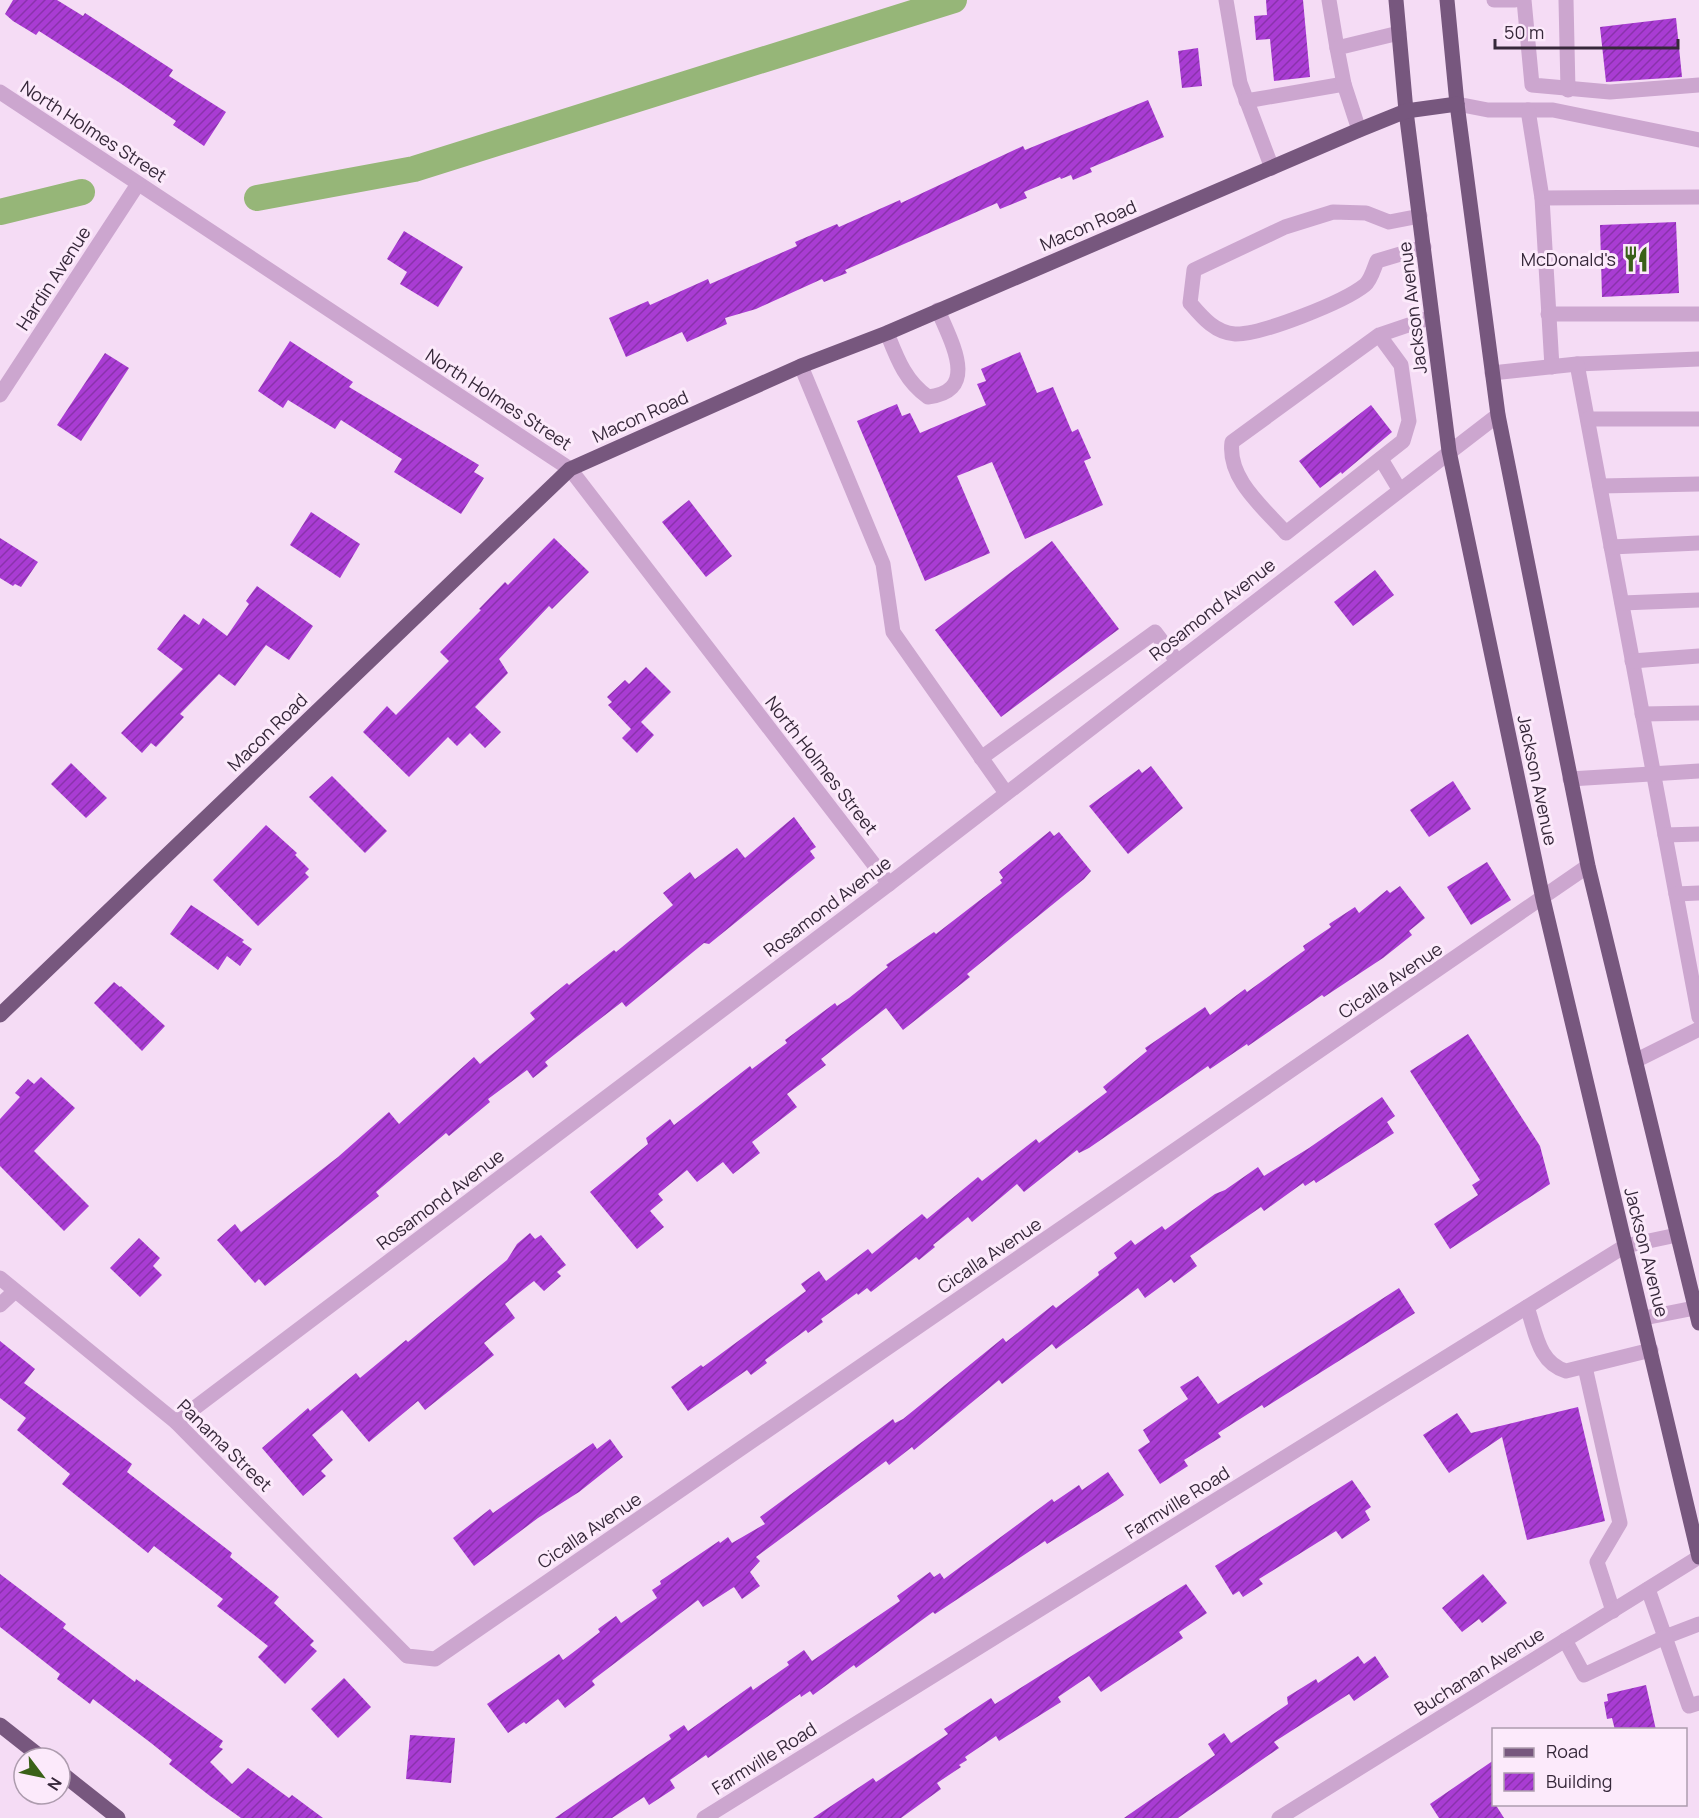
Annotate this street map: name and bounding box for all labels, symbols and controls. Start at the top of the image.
scale bar [1495,12,1678,50]
text: 50 m [1504,20,1544,44]
street label: North Holmes Street [16,75,172,187]
street label: Macon Road [1036,194,1140,256]
street label: Hardin Avenue [10,221,96,335]
street label: Jackson Avenue [1392,240,1432,376]
restaurant icon: McDonald's [1621,244,1651,274]
place label: McDonald's [1521,247,1616,271]
street label: North Holmes Street [421,343,577,455]
street label: Macon Road [588,384,692,448]
street label: Rosamond Avenue [1144,552,1280,666]
street label: Macon Road [222,688,312,776]
street label: North Holmes Street [760,691,884,839]
street label: Jackson Avenue [1512,712,1564,848]
street label: Rosamond Avenue [758,850,896,962]
street label: Cicalla Avenue [1333,936,1447,1024]
street label: Rosamond Avenue [371,1143,509,1255]
street label: Jackson Avenue [1619,1185,1675,1319]
street label: Cicalla Avenue [932,1211,1046,1299]
street label: Panama Street [172,1394,278,1496]
street label: Farmville Road [1120,1460,1234,1544]
street label: Cicalla Avenue [532,1486,646,1574]
street label: Buchanan Avenue [1409,1621,1549,1721]
street label: Farmville Road [707,1716,821,1800]
legend [1492,1728,1687,1806]
text: Road [1546,1739,1589,1763]
north arrow [12,1746,72,1806]
text: Building [1546,1769,1612,1793]
text: N [42,1773,67,1795]

